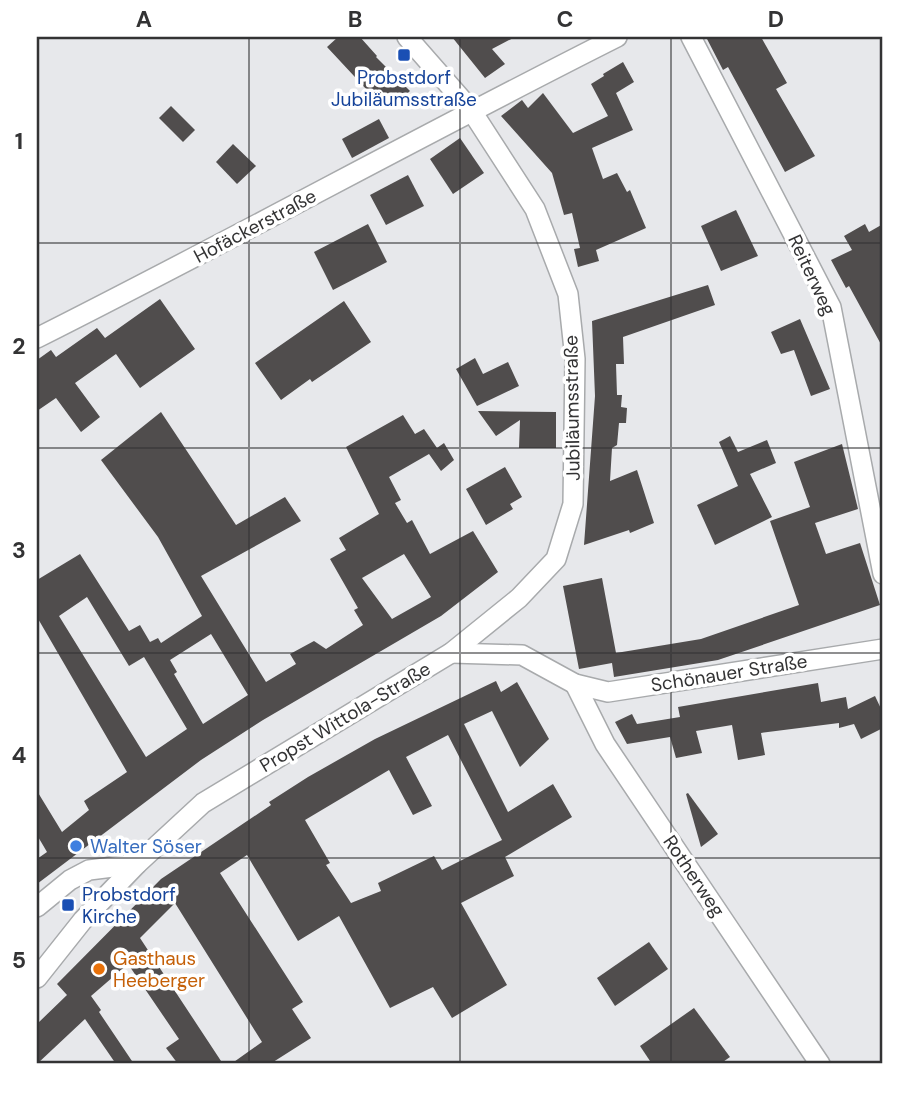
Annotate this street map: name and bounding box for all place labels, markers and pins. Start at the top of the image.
marker: Probstdorf Jubiläumsstraße [396,47,412,63]
place label: Probstdorf Jubiläumsstraße [331,65,477,112]
place label: Walter Söser [90,834,202,859]
marker: Walter Söser [68,838,84,854]
place label: Probstdorf Kirche [82,882,176,929]
marker: Probstdorf Kirche [60,897,76,913]
place label: Gasthaus Heeberger [113,946,205,993]
marker: Gasthaus Heeberger [91,961,107,977]

